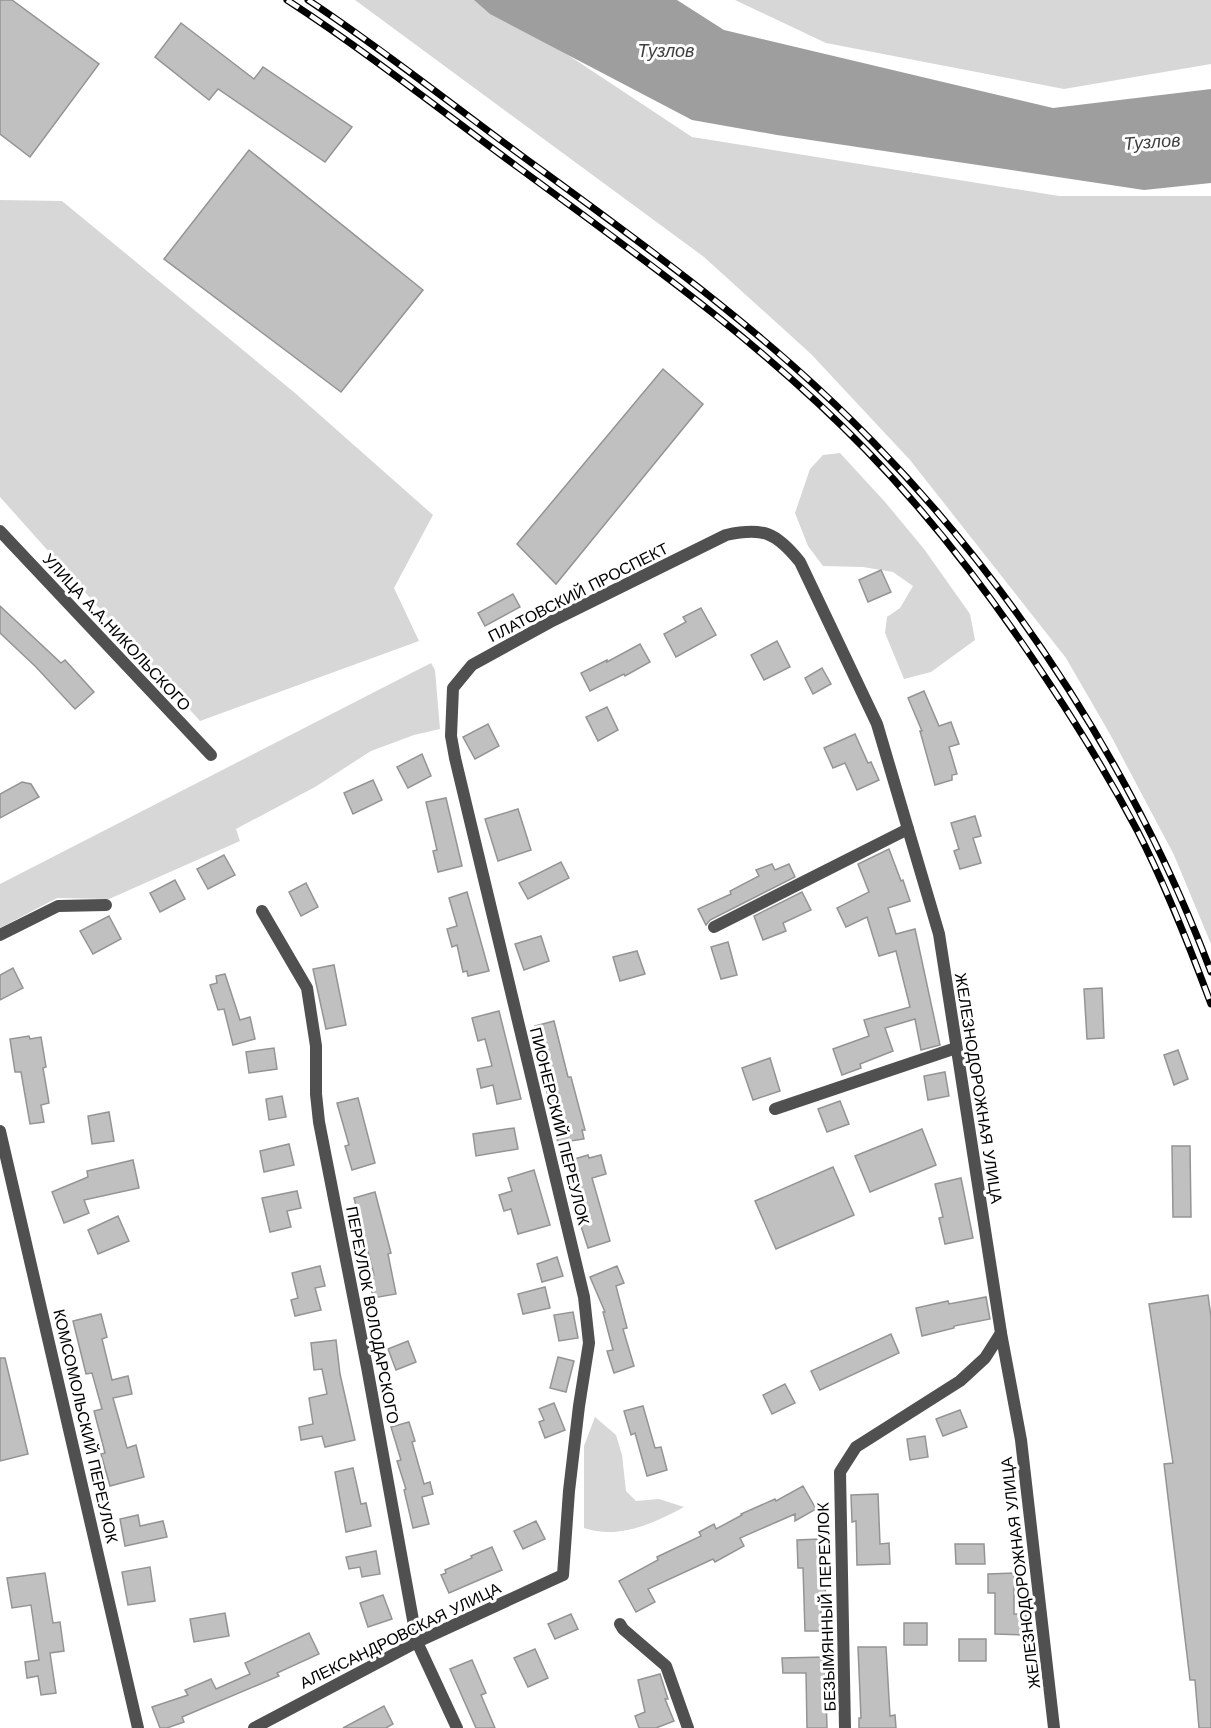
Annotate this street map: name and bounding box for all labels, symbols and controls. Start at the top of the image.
water label: Тузлов [638,40,694,61]
water label: Тузлов [1123,129,1181,154]
street label: ПЛАТОВСКИЙ ПРОСПЕКТ [485,539,672,646]
street label: УЛИЦА А.А.НИКОЛЬСКОГО [39,550,194,715]
street label: ЖЕЛЕЗНОДОРОЖНАЯ УЛИЦА [951,971,1006,1205]
street label: ПИОНЕРСКИЙ ПЕРЕУЛОК [526,1025,593,1228]
street label: ПЕРЕУЛОК ВОЛОДАРСКОГО [342,1205,403,1425]
street label: КОМСОМОЛЬСКИЙ ПЕРЕУЛОК [49,1307,122,1546]
street label: ЖЕЛЕЗНОДОРОЖНАЯ УЛИЦА [997,1456,1044,1690]
street label: БЕЗЫМЯННЫЙ ПЕРЕУЛОК [813,1501,840,1712]
street label: АЛЕКСАНДРОВСКАЯ УЛИЦА [297,1578,504,1692]

